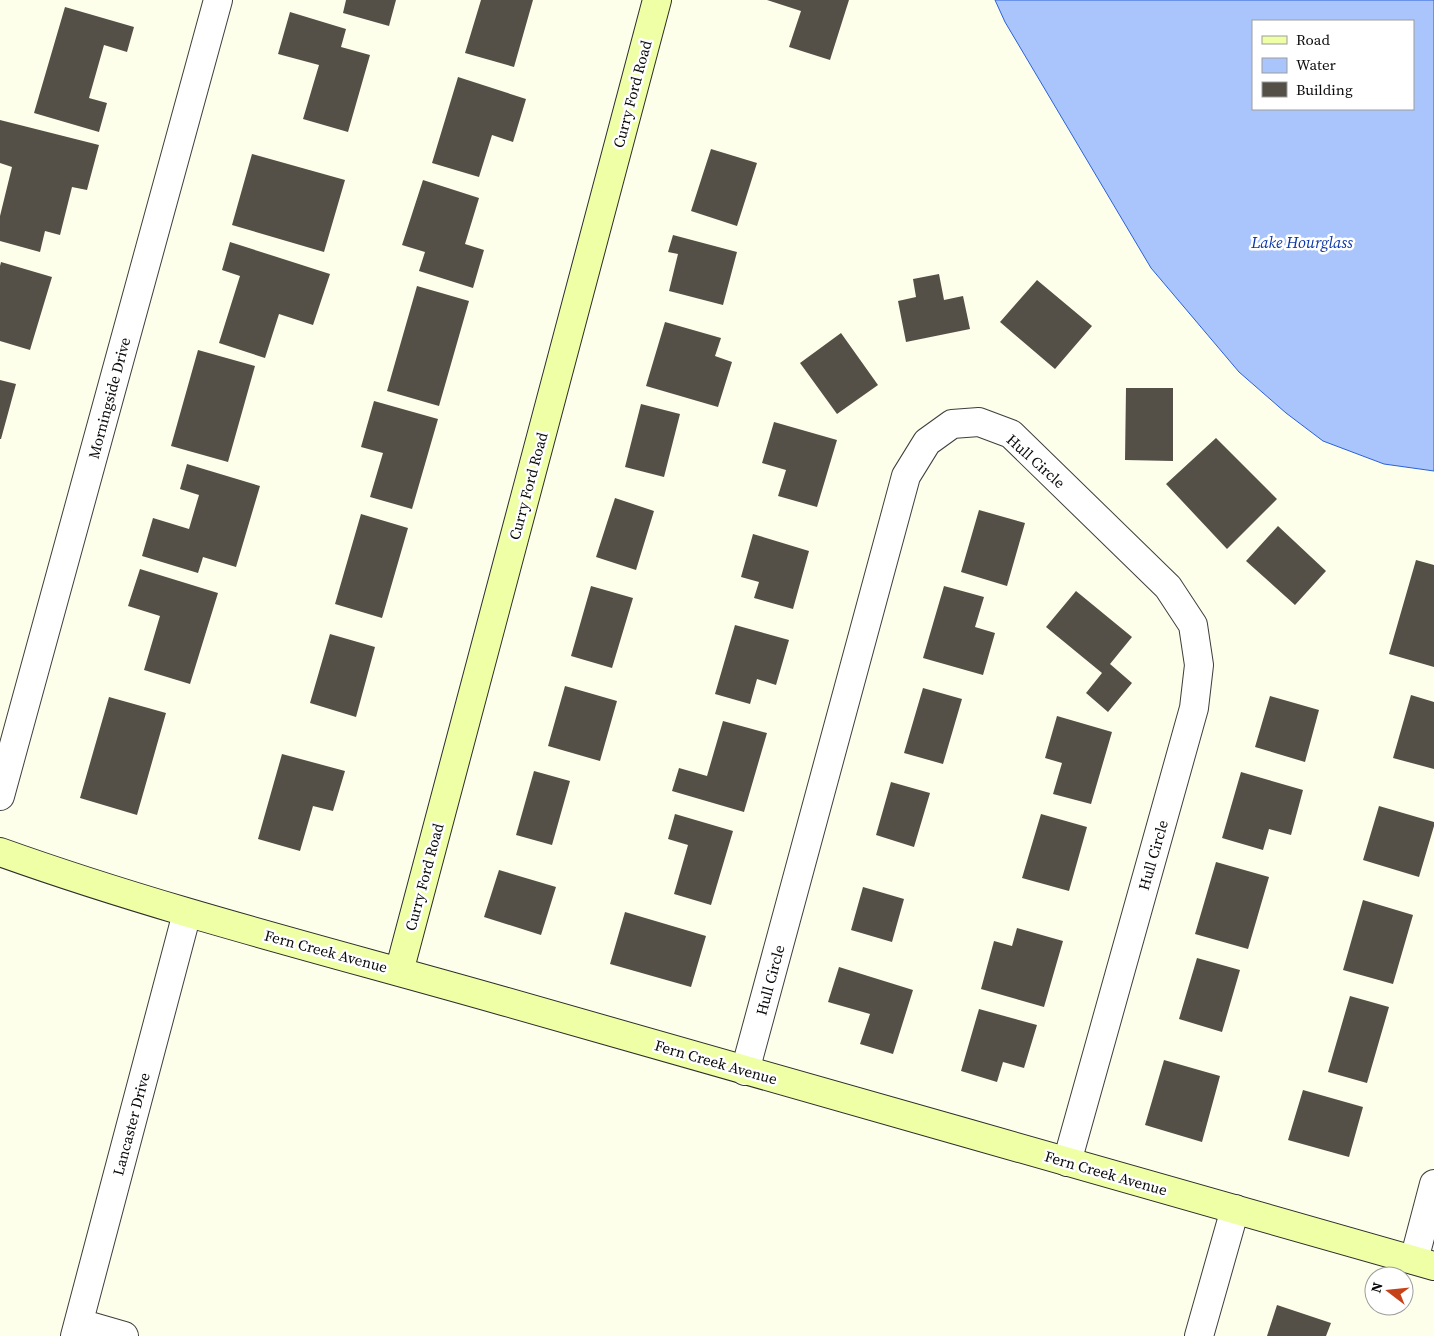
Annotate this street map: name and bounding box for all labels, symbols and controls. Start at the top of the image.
legend [1252,20,1414,110]
text: Road [1296,29,1330,50]
street label: Curry Ford Road [608,37,657,150]
text: Water [1296,54,1337,75]
text: Building [1296,79,1353,100]
water label: Lake Hourglass [1250,231,1353,253]
street label: Morningside Drive [83,335,135,461]
street label: Curry Ford Road [504,429,553,542]
street label: Hull Circle [1002,429,1070,493]
street label: Hull Circle [1133,817,1173,893]
street label: Curry Ford Road [400,820,449,933]
street label: Fern Creek Avenue [262,924,390,978]
street label: Hull Circle [751,942,790,1018]
street label: Fern Creek Avenue [652,1034,780,1090]
street label: Lancaster Drive [107,1070,155,1178]
street label: Fern Creek Avenue [1042,1145,1170,1201]
north arrow [1364,1266,1414,1316]
text: N [1365,1280,1388,1295]

